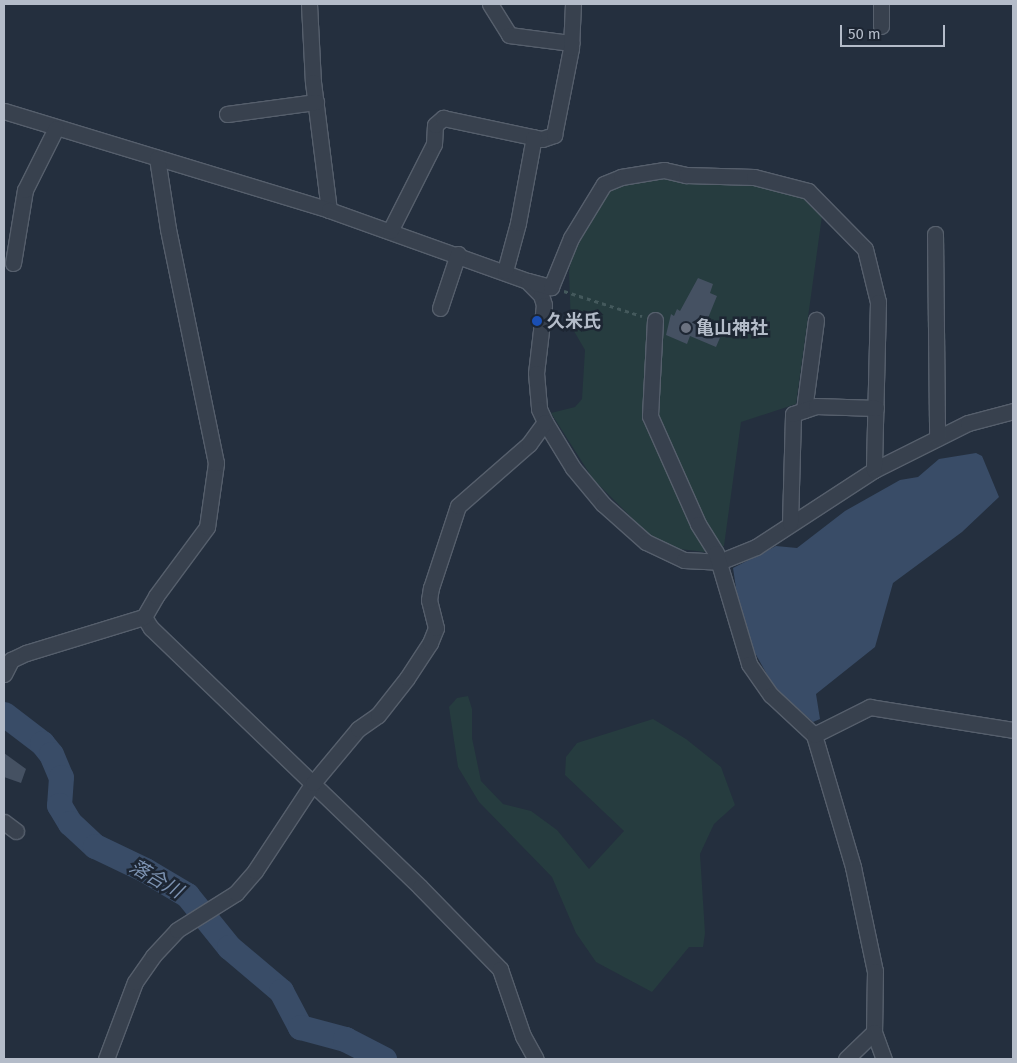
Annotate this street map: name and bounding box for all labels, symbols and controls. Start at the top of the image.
scale bar [842,15,947,47]
text: 50 m [848,25,881,43]
place label: 久米氏 [547,310,601,332]
marker: 久米氏 [531,315,543,327]
place label: 亀山神社 [696,317,768,339]
marker: 亀山神社 [680,322,692,334]
water label: 落合川 [126,855,186,903]

